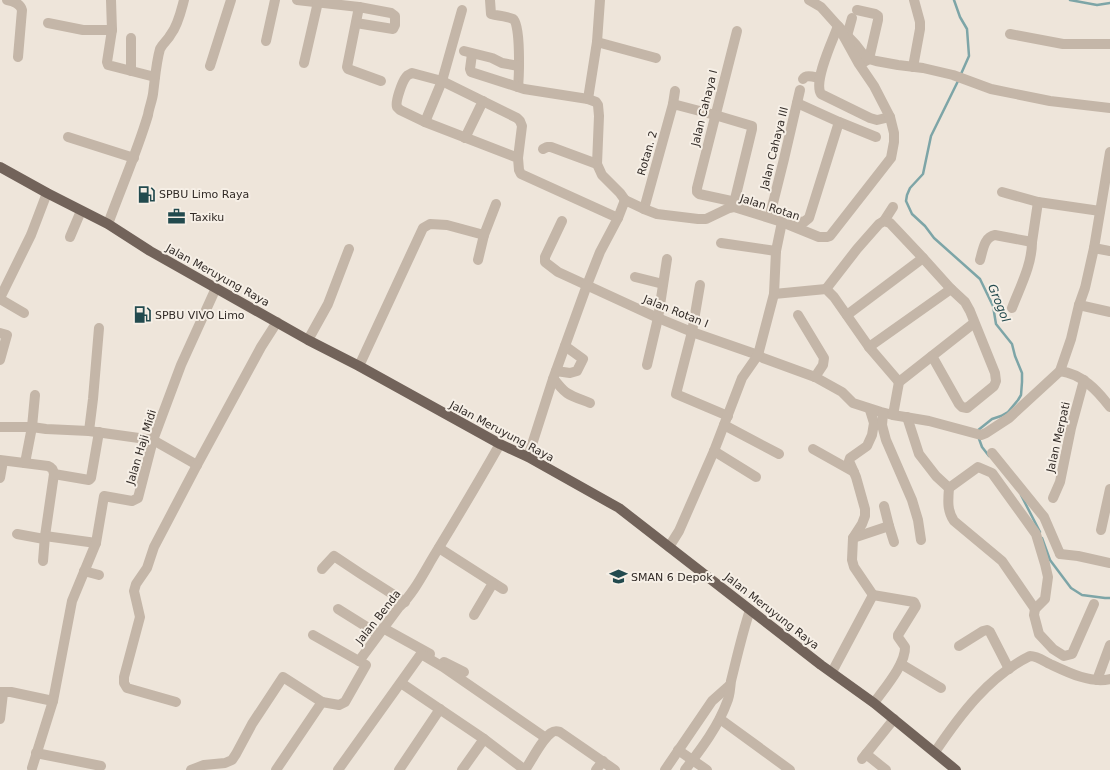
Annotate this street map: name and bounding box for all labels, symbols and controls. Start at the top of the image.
street label: Jalan Cahaya I [688,69,720,149]
street label: Jalan Cahaya III [758,105,791,192]
street label: Rotan. 2 [635,129,660,177]
fuel station icon: SPBU Limo Raya [136,184,156,204]
place label: SPBU Limo Raya [159,188,249,201]
street label: Jalan Rotan [737,191,801,223]
office icon: Taxiku [167,207,187,227]
place label: Taxiku [189,211,224,224]
street label: Jalan Meruyung Raya [163,241,272,309]
water label: Grogol [985,282,1013,325]
street label: Jalan Rotan I [641,292,710,330]
fuel station icon: SPBU VIVO Limo [132,305,152,325]
place label: SPBU VIVO Limo [155,309,245,322]
street label: Jalan Meruyung Raya [446,398,556,464]
street label: Jalan Merpati [1044,401,1073,475]
street label: Jalan Haji Midi [124,408,159,487]
school or university icon: SMAN 6 Depok [608,567,628,587]
street label: Jalan Meruyung Raya [721,570,822,652]
place label: SMAN 6 Depok [631,571,713,584]
street label: Jalan Benda [353,588,404,648]

